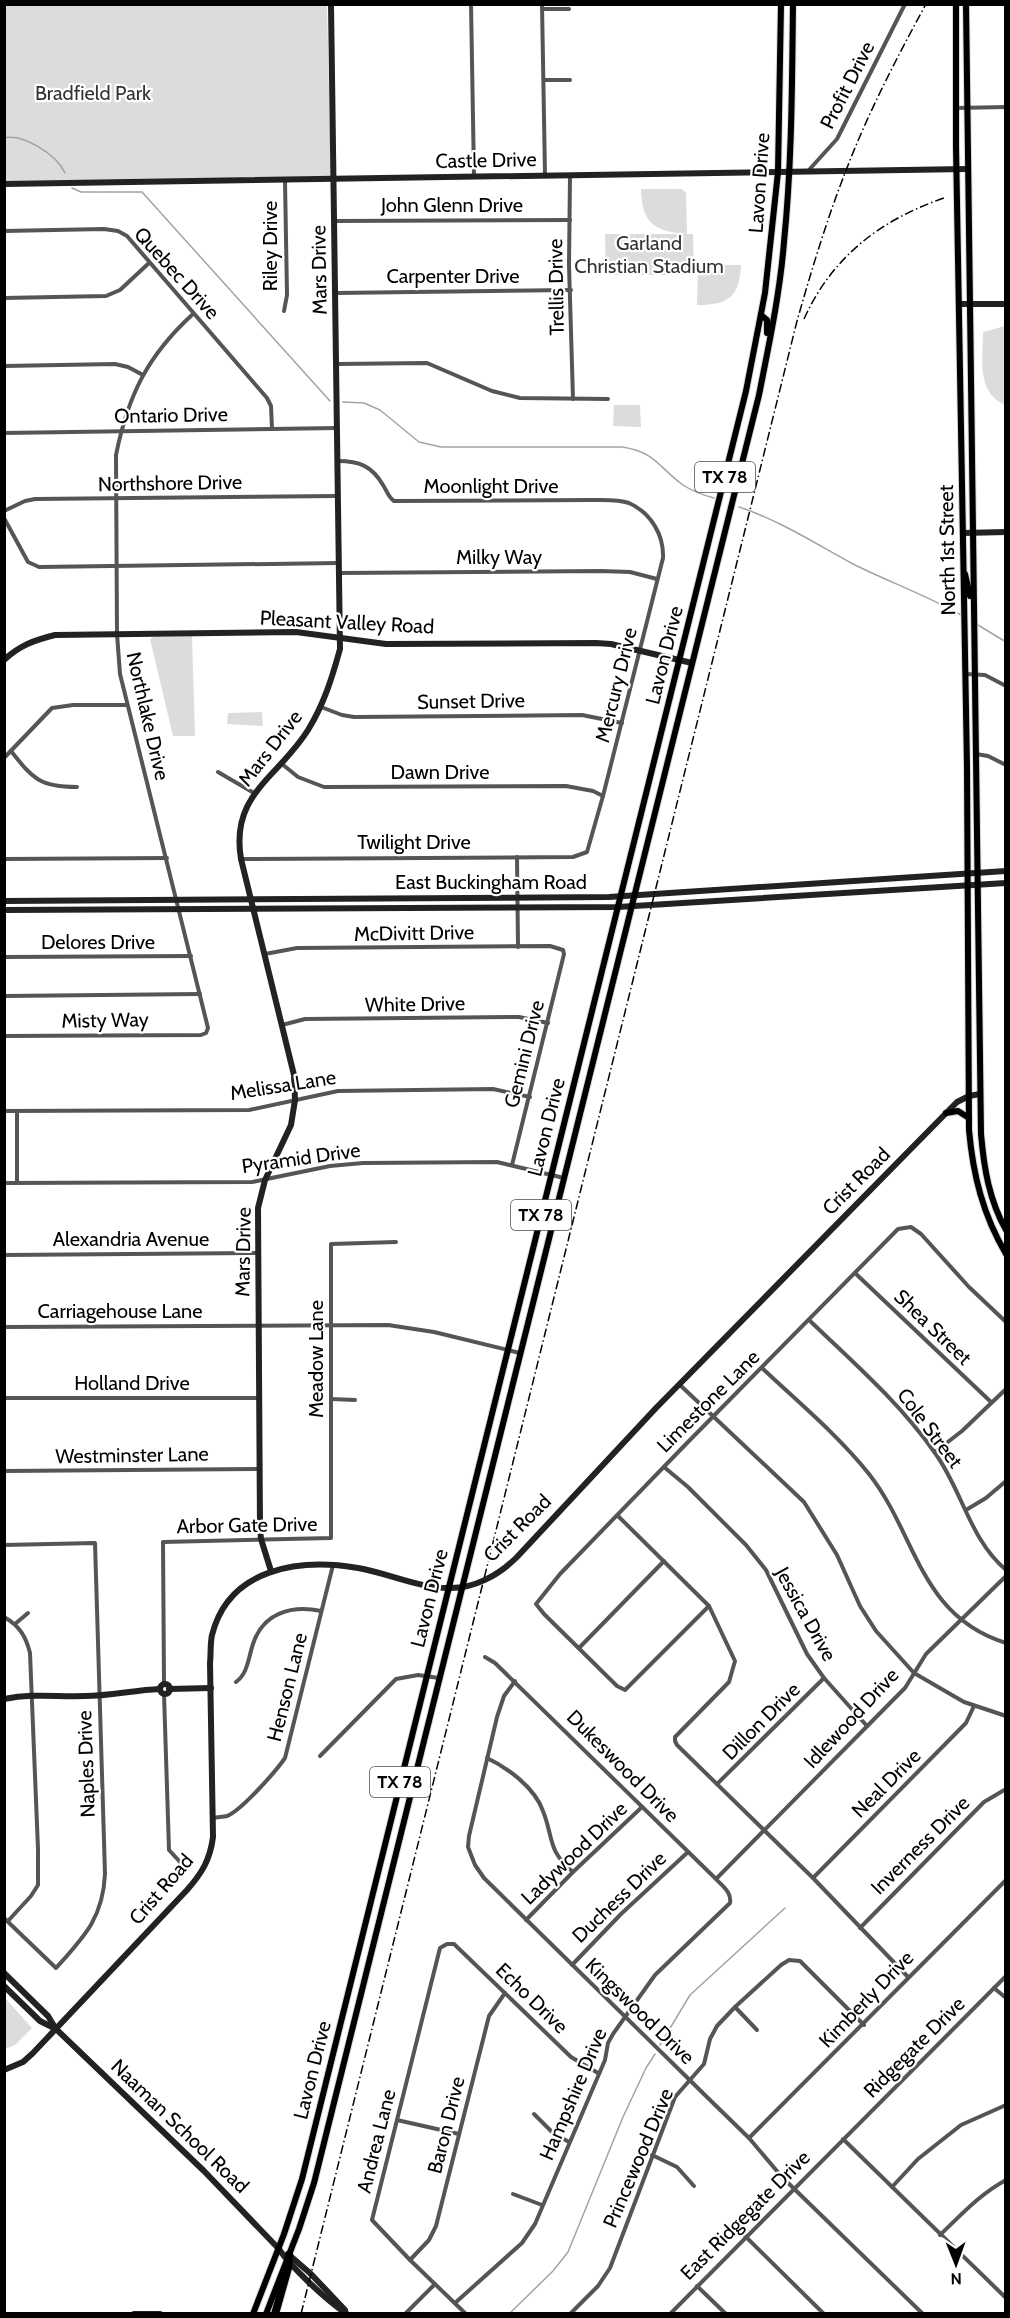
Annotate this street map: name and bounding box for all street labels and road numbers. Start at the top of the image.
street label: Profit Drive [815,37,879,133]
street label: Lavon Drive [744,132,774,234]
street label: Castle Drive [435,147,537,173]
street label: John Glenn Drive [380,193,523,217]
street label: Riley Drive [258,201,282,291]
street label: Quebec Drive [129,222,225,324]
street label: Mars Drive [306,225,332,315]
street label: Trellis Drive [543,239,569,335]
street label: Carpenter Drive [386,264,520,288]
street label: Ontario Drive [114,402,228,428]
road number: TX 78 [695,462,755,492]
street label: Northshore Drive [98,470,242,496]
street label: Moonlight Drive [424,474,558,498]
street label: North 1st Street [934,484,960,616]
street label: Milky Way [456,545,542,569]
street label: Lavon Drive [640,603,688,707]
street label: Pleasant Valley Road [259,605,435,639]
street label: Mercury Drive [590,625,642,745]
street label: Northlake Drive [122,649,174,783]
street label: Sunset Drive [417,688,525,714]
street label: Mars Drive [233,705,307,791]
street label: Dawn Drive [391,760,489,784]
street label: Twilight Drive [357,830,471,854]
street label: East Buckingham Road [395,870,587,894]
street label: McDivitt Drive [354,920,474,946]
street label: Delores Drive [41,930,155,954]
street label: White Drive [365,991,465,1017]
street label: Gemini Drive [499,998,549,1110]
street label: Misty Way [61,1007,149,1033]
street label: Melissa Lane [228,1065,338,1105]
street label: Lavon Drive [522,1075,570,1179]
street label: Pyramid Drive [240,1138,362,1178]
street label: Crist Road [817,1142,895,1220]
road number: TX 78 [511,1200,571,1230]
street label: Mars Drive [230,1207,256,1297]
street label: Alexandria Avenue [53,1227,209,1251]
street label: Shea Street [889,1284,977,1370]
street label: Carriagehouse Lane [38,1299,202,1323]
street label: Meadow Lane [304,1300,328,1418]
street label: Limestone Lane [652,1345,764,1457]
street label: Holland Drive [74,1371,190,1395]
street label: Cole Street [892,1383,968,1473]
street label: Westminster Lane [55,1442,209,1468]
street label: Crist Road [478,1489,556,1567]
street label: Arbor Gate Drive [176,1512,318,1538]
street label: Lavon Drive [405,1546,453,1650]
street label: Jessica Drive [770,1562,842,1665]
street label: Henson Lane [262,1630,312,1744]
street label: Idlewood Drive [799,1663,903,1773]
street label: Dillon Drive [717,1677,805,1765]
street label: Dukeswood Drive [562,1705,684,1827]
street label: Naples Drive [72,1710,100,1818]
street label: Neal Drive [846,1743,926,1823]
road number: TX 78 [370,1767,430,1797]
street label: Inverness Drive [866,1791,974,1899]
street label: Ladywood Drive [516,1797,632,1909]
street label: Duchess Drive [567,1846,671,1948]
street label: Crist Road [124,1849,198,1929]
street label: Kimberly Drive [814,1946,918,2052]
street label: Kingswood Drive [580,1953,700,2069]
street label: Echo Drive [491,1958,573,2038]
street label: Ridgegate Drive [858,1991,970,2103]
street label: Lavon Drive [288,2018,336,2122]
street label: Hampshire Drive [534,2024,612,2164]
street label: Naaman School Road [106,2054,254,2198]
street label: Baron Drive [422,2074,470,2176]
street label: Princewood Drive [598,2085,678,2231]
street label: Andrea Lane [352,2087,400,2195]
street label: East Ridgegate Drive [675,2145,815,2285]

